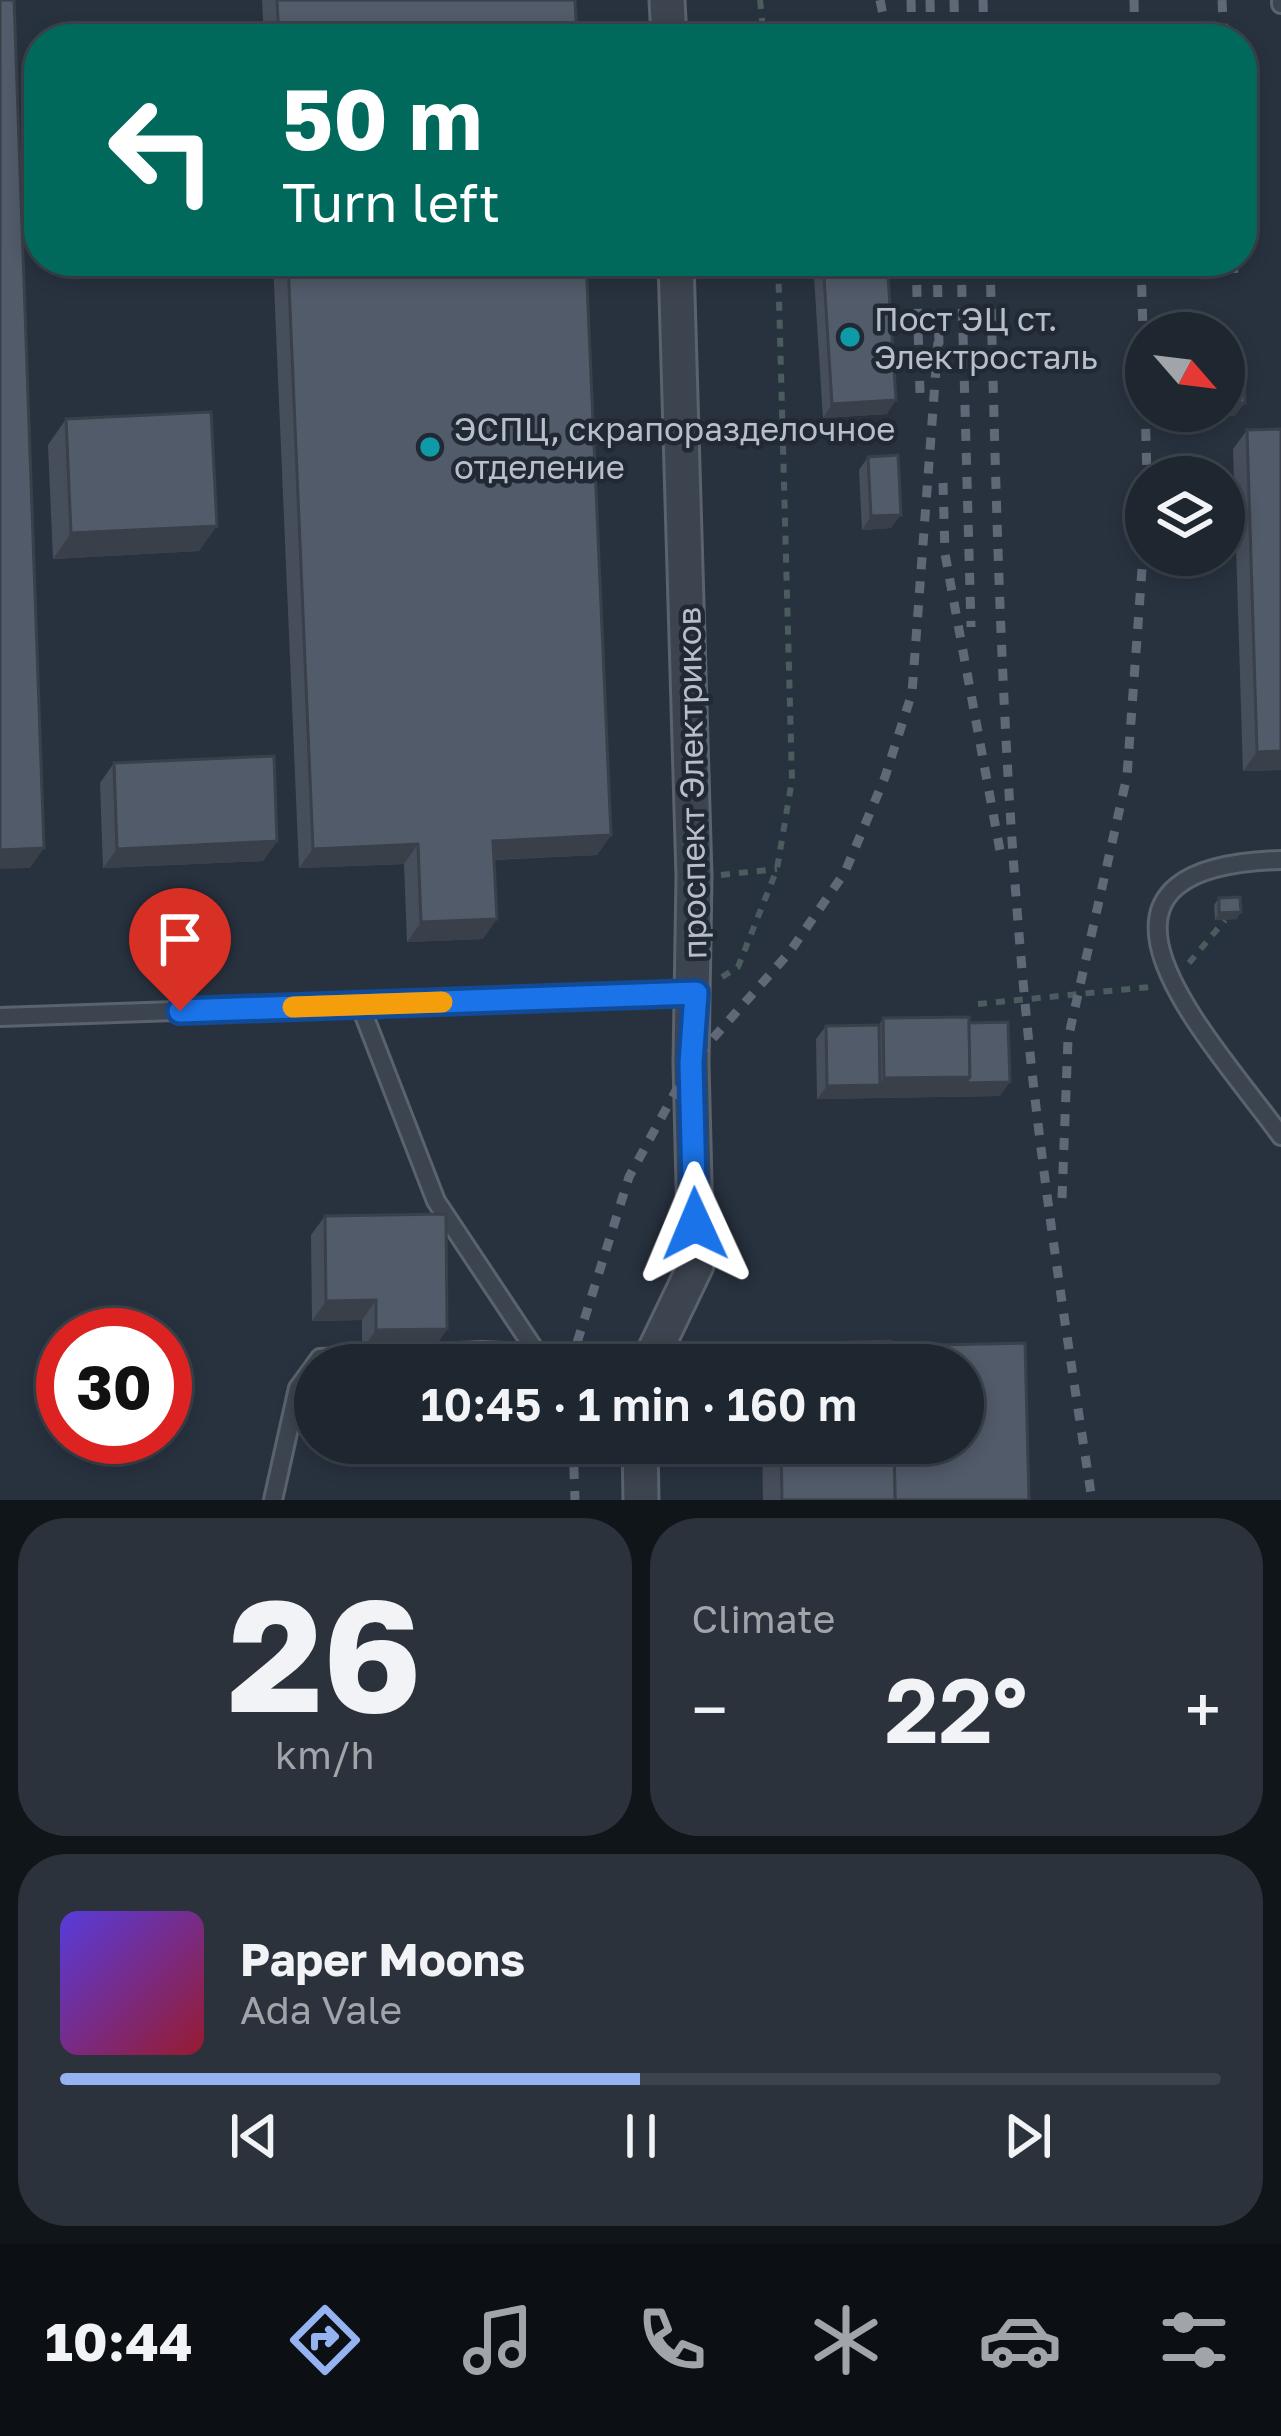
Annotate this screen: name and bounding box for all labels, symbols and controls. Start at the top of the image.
text: 50 m [282,68,482,168]
icon: left [84,72,240,228]
text: Turn left [282,169,500,234]
place label: Пост ЭЦ ст. Электросталь [874,299,1098,376]
north arrow [1125,312,1245,432]
map controls [1125,312,1245,576]
marker: Пост ЭЦ ст. Электросталь [837,324,863,350]
place label: ЭСПЦ, скрапоразделочное отделение [454,409,895,486]
marker: ЭСПЦ, скрапоразделочное отделение [417,434,443,460]
button: layers [1125,456,1245,576]
street label: проспект Электриков [668,606,714,960]
pin [129,888,231,1011]
icon: arrive [147,906,213,972]
position arrow [632,1161,758,1287]
speed limit sign: 30 [36,1308,192,1464]
text: 10:45 · 1 min · 160 m [421,1377,857,1431]
text: 26 [228,1559,422,1746]
text: Climate [692,1595,835,1642]
text: 22° [885,1655,1028,1763]
text: − [692,1669,728,1749]
text: + [1185,1669,1221,1749]
text: km/h [275,1731,374,1778]
text: Paper Moons [240,1932,525,1986]
text: Ada Vale [240,1986,402,2033]
icon: previous [221,2103,287,2169]
icon: pause [608,2103,674,2169]
icon: next [995,2103,1061,2169]
icon: directions [283,2298,367,2382]
icon: music [456,2298,540,2382]
icon: phone [630,2298,714,2382]
icon: climate [804,2298,888,2382]
icon: car [978,2298,1062,2382]
icon: filters [1152,2298,1236,2382]
text: 10:44 [45,2308,193,2373]

